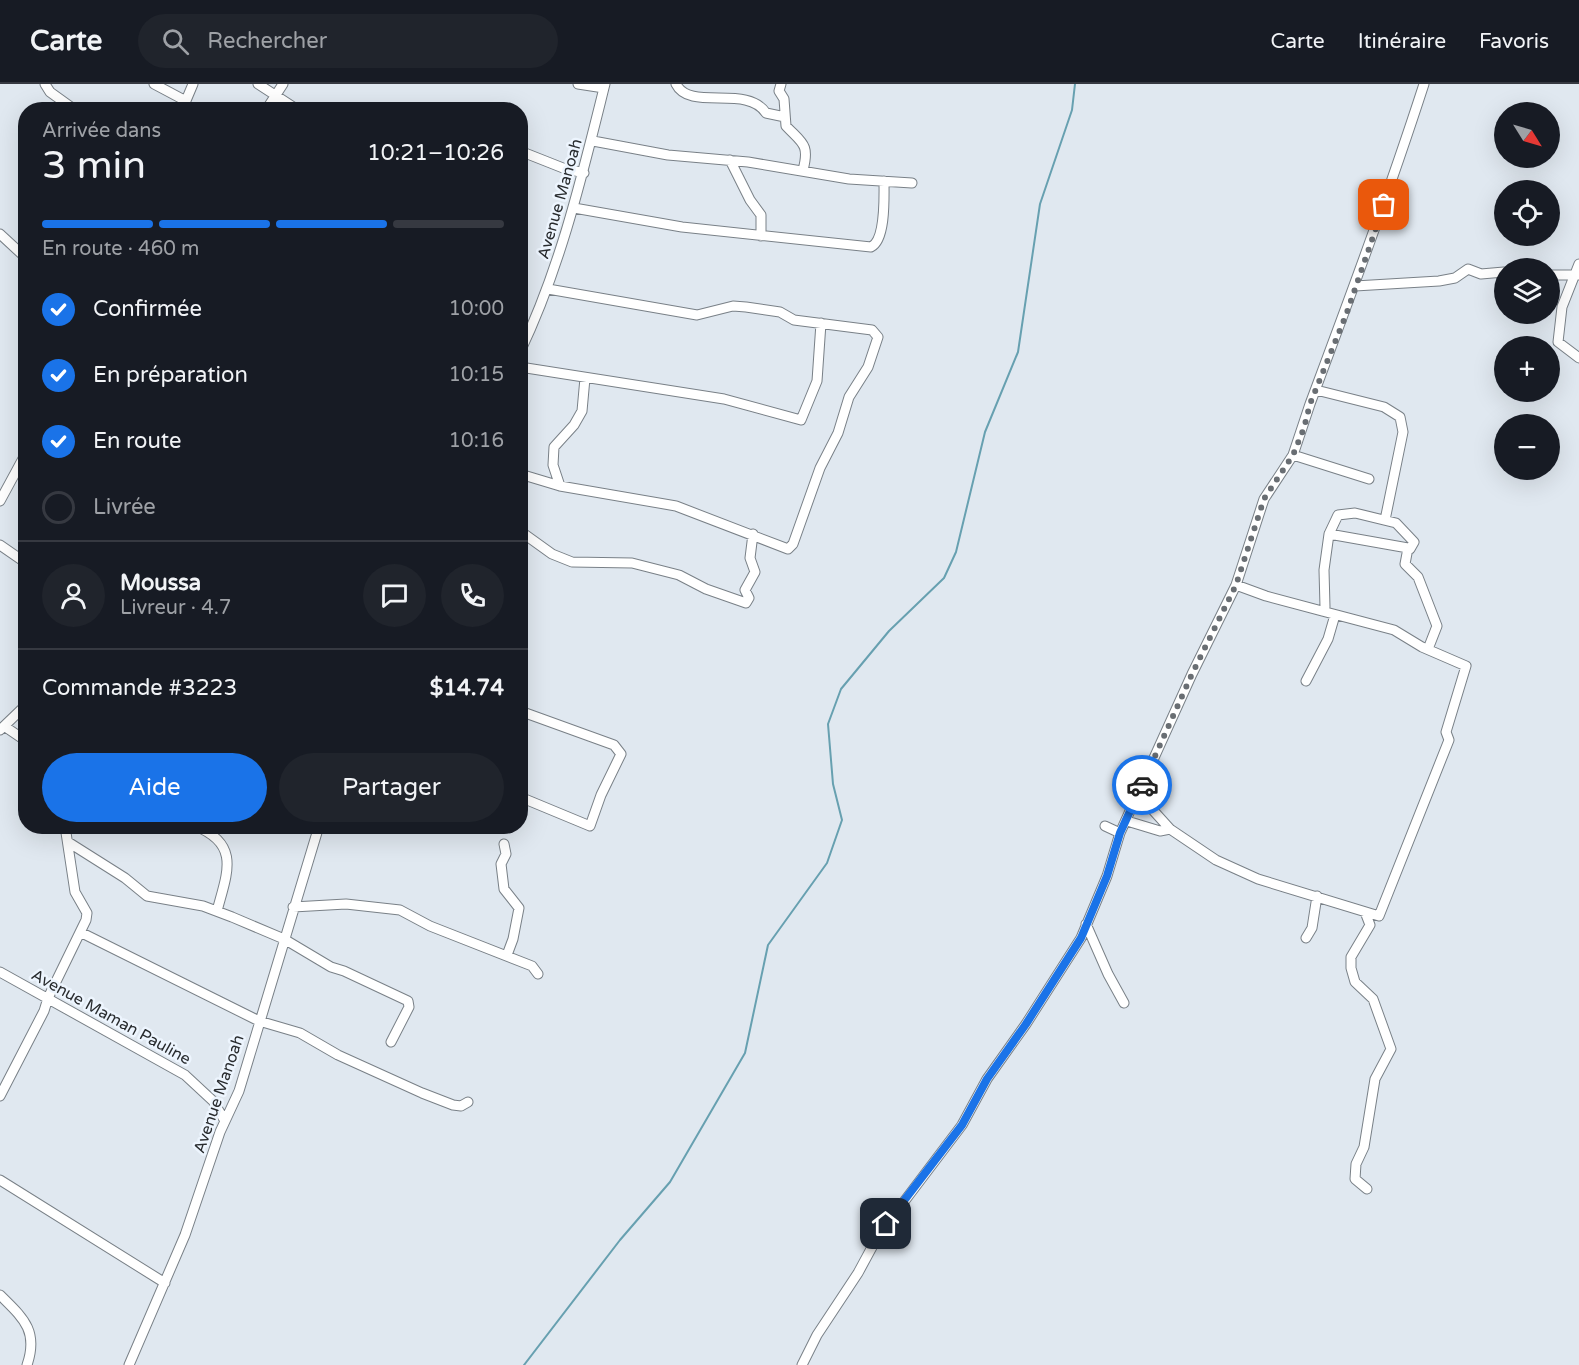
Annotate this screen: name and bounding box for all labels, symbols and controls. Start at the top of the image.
search box [138,14,558,68]
text: Carte [30,24,102,58]
icon: search [159,25,192,58]
text: Rechercher [207,28,327,54]
text: Carte [1271,29,1325,54]
text: Itinéraire [1358,29,1446,54]
text: Favoris [1479,29,1549,54]
north arrow [1494,102,1560,168]
map controls [1494,102,1560,480]
text: Arrivée dans [42,119,161,143]
street label: Avenue Manoah [533,137,587,261]
text: 10:21–10:26 [367,140,504,166]
text: 3 min [42,142,146,189]
pin [1358,179,1409,230]
button: locate [1494,180,1560,246]
icon: bag [1367,188,1400,221]
text: En route · 460 m [42,237,199,261]
button: layers [1494,258,1560,324]
icon: check [42,293,75,326]
text: Confirmée [93,296,202,322]
text: 10:00 [449,297,504,321]
button: + [1494,336,1560,402]
icon: check [42,359,75,392]
text: En préparation [93,362,248,388]
text: 10:15 [449,363,504,387]
button: − [1494,414,1560,480]
icon: check [42,425,75,458]
text: En route [93,428,182,454]
text: 10:16 [449,429,504,453]
text: Livrée [93,494,156,520]
button: person [42,564,105,627]
button: chat [363,564,426,627]
button: phone [441,564,504,627]
text: Moussa [120,570,201,596]
text: Livreur · 4.7 [120,596,231,620]
text: Commande #3223 [42,675,237,701]
text: $14.74 [430,675,504,701]
button: Aide [42,753,267,822]
button: Partager [279,753,504,822]
courier [1112,755,1172,815]
icon: car [1126,769,1159,802]
street label: Avenue Maman Pauline [28,965,194,1069]
street label: Avenue Manoah [189,1032,249,1156]
pin [860,1198,911,1249]
icon: home [869,1207,902,1240]

